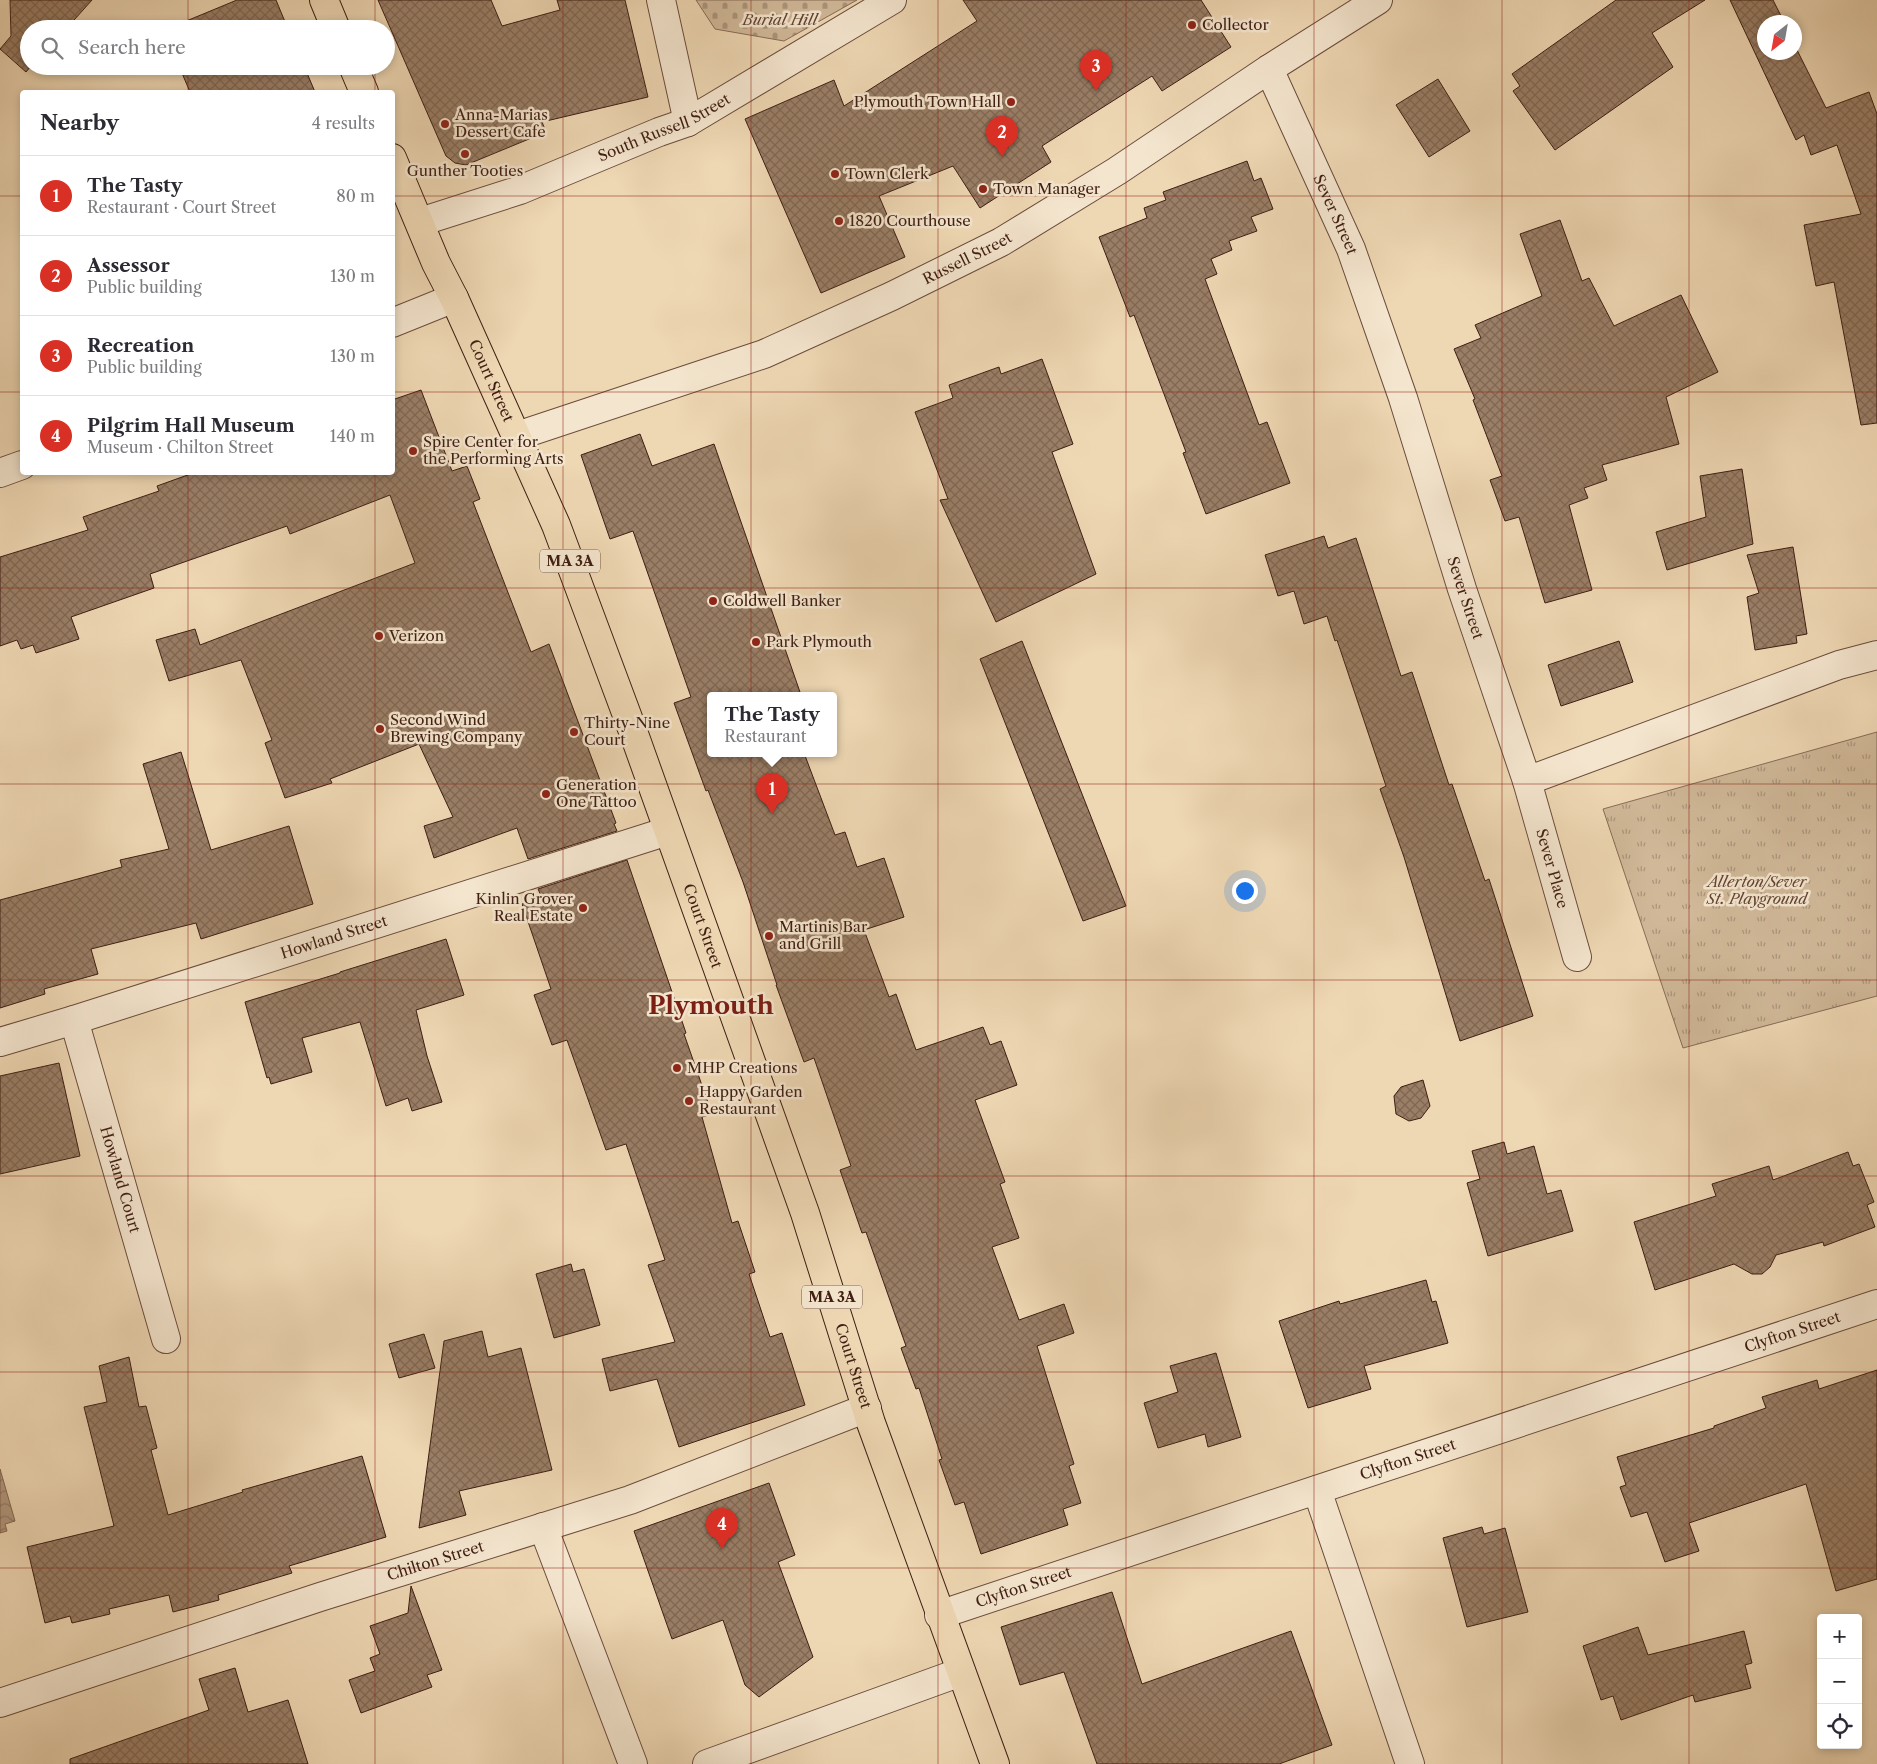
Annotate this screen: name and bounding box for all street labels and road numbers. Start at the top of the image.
street label: South Russell Street [595,89,734,165]
street label: Sever Street [1309,171,1362,257]
street label: Russell Street [919,227,1016,288]
street label: Court Street [465,336,519,425]
road number: MA 3A [540,550,600,572]
street label: Sever Street [1444,554,1488,642]
street label: Sever Place [1532,826,1573,910]
street label: Court Street [679,881,727,971]
street label: Howland Street [278,911,390,963]
street label: Howland Court [96,1124,145,1236]
road number: MA 3A [802,1285,862,1308]
street label: Clyfton Street [1742,1307,1843,1356]
street label: Court Street [831,1321,876,1411]
street label: Clyfton Street [1357,1434,1459,1484]
street label: Chilton Street [384,1536,487,1584]
street label: Clyfton Street [973,1562,1074,1611]

